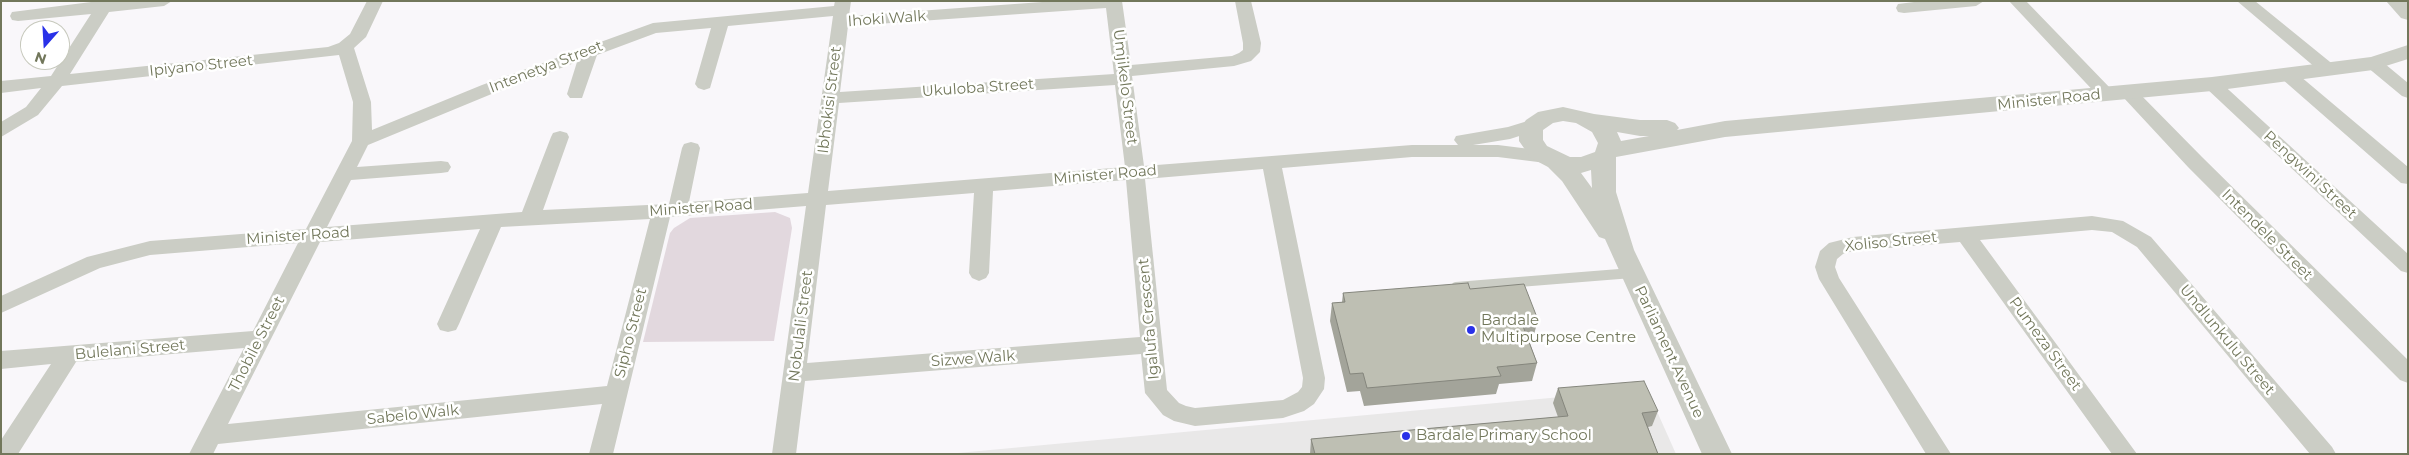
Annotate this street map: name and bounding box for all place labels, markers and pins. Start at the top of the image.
place label: Bardale Multipurpose Centre [1481,312,1636,347]
marker: Bardale Multipurpose Centre [1465,324,1477,336]
place label: Bardale Primary School [1416,427,1592,445]
marker: Bardale Primary School [1400,430,1412,442]

